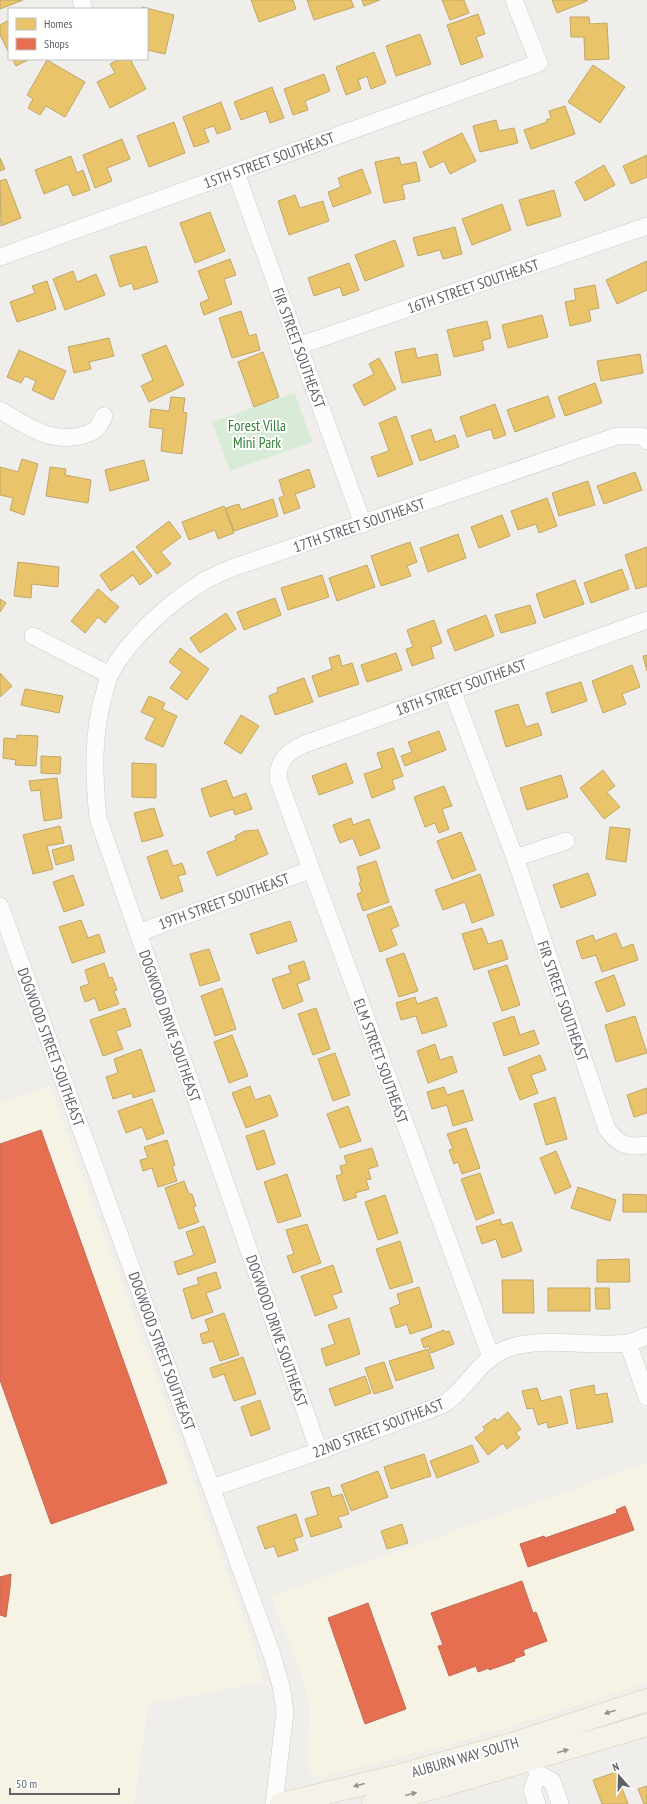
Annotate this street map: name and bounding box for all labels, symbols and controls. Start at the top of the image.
legend [8,8,148,60]
text: Homes [44,16,72,31]
text: Shops [44,36,69,51]
street label: 15TH STREET SOUTHEAST [201,127,337,193]
street label: 16TH STREET SOUTHEAST [405,254,542,317]
street label: FIR STREET SOUTHEAST [268,285,330,411]
park label: Forest Villa Mini Park [228,416,286,452]
street label: 17TH STREET SOUTHEAST [291,493,428,556]
street label: 18TH STREET SOUTHEAST [393,654,529,720]
street label: 19TH STREET SOUTHEAST [156,868,292,934]
street label: FIR STREET SOUTHEAST [533,938,593,1064]
street label: DOGWOOD DRIVE SOUTHEAST [135,947,205,1105]
street label: DOGWOOD STREET SOUTHEAST [13,965,89,1129]
street label: ELM STREET SOUTHEAST [350,996,413,1126]
street label: DOGWOOD DRIVE SOUTHEAST [242,1252,312,1410]
street label: DOGWOOD STREET SOUTHEAST [124,1269,200,1433]
street label: 22ND STREET SOUTHEAST [310,1394,447,1462]
one-way arrow [604,1709,616,1715]
street label: AUBURN WAY SOUTH [409,1733,521,1781]
one-way arrow [557,1748,569,1754]
north arrow [599,1756,639,1796]
text: N [610,1759,621,1774]
scale bar [10,1770,119,1796]
text: 50 m [16,1776,37,1791]
one-way arrow [353,1782,365,1788]
one-way arrow [405,1791,417,1797]

